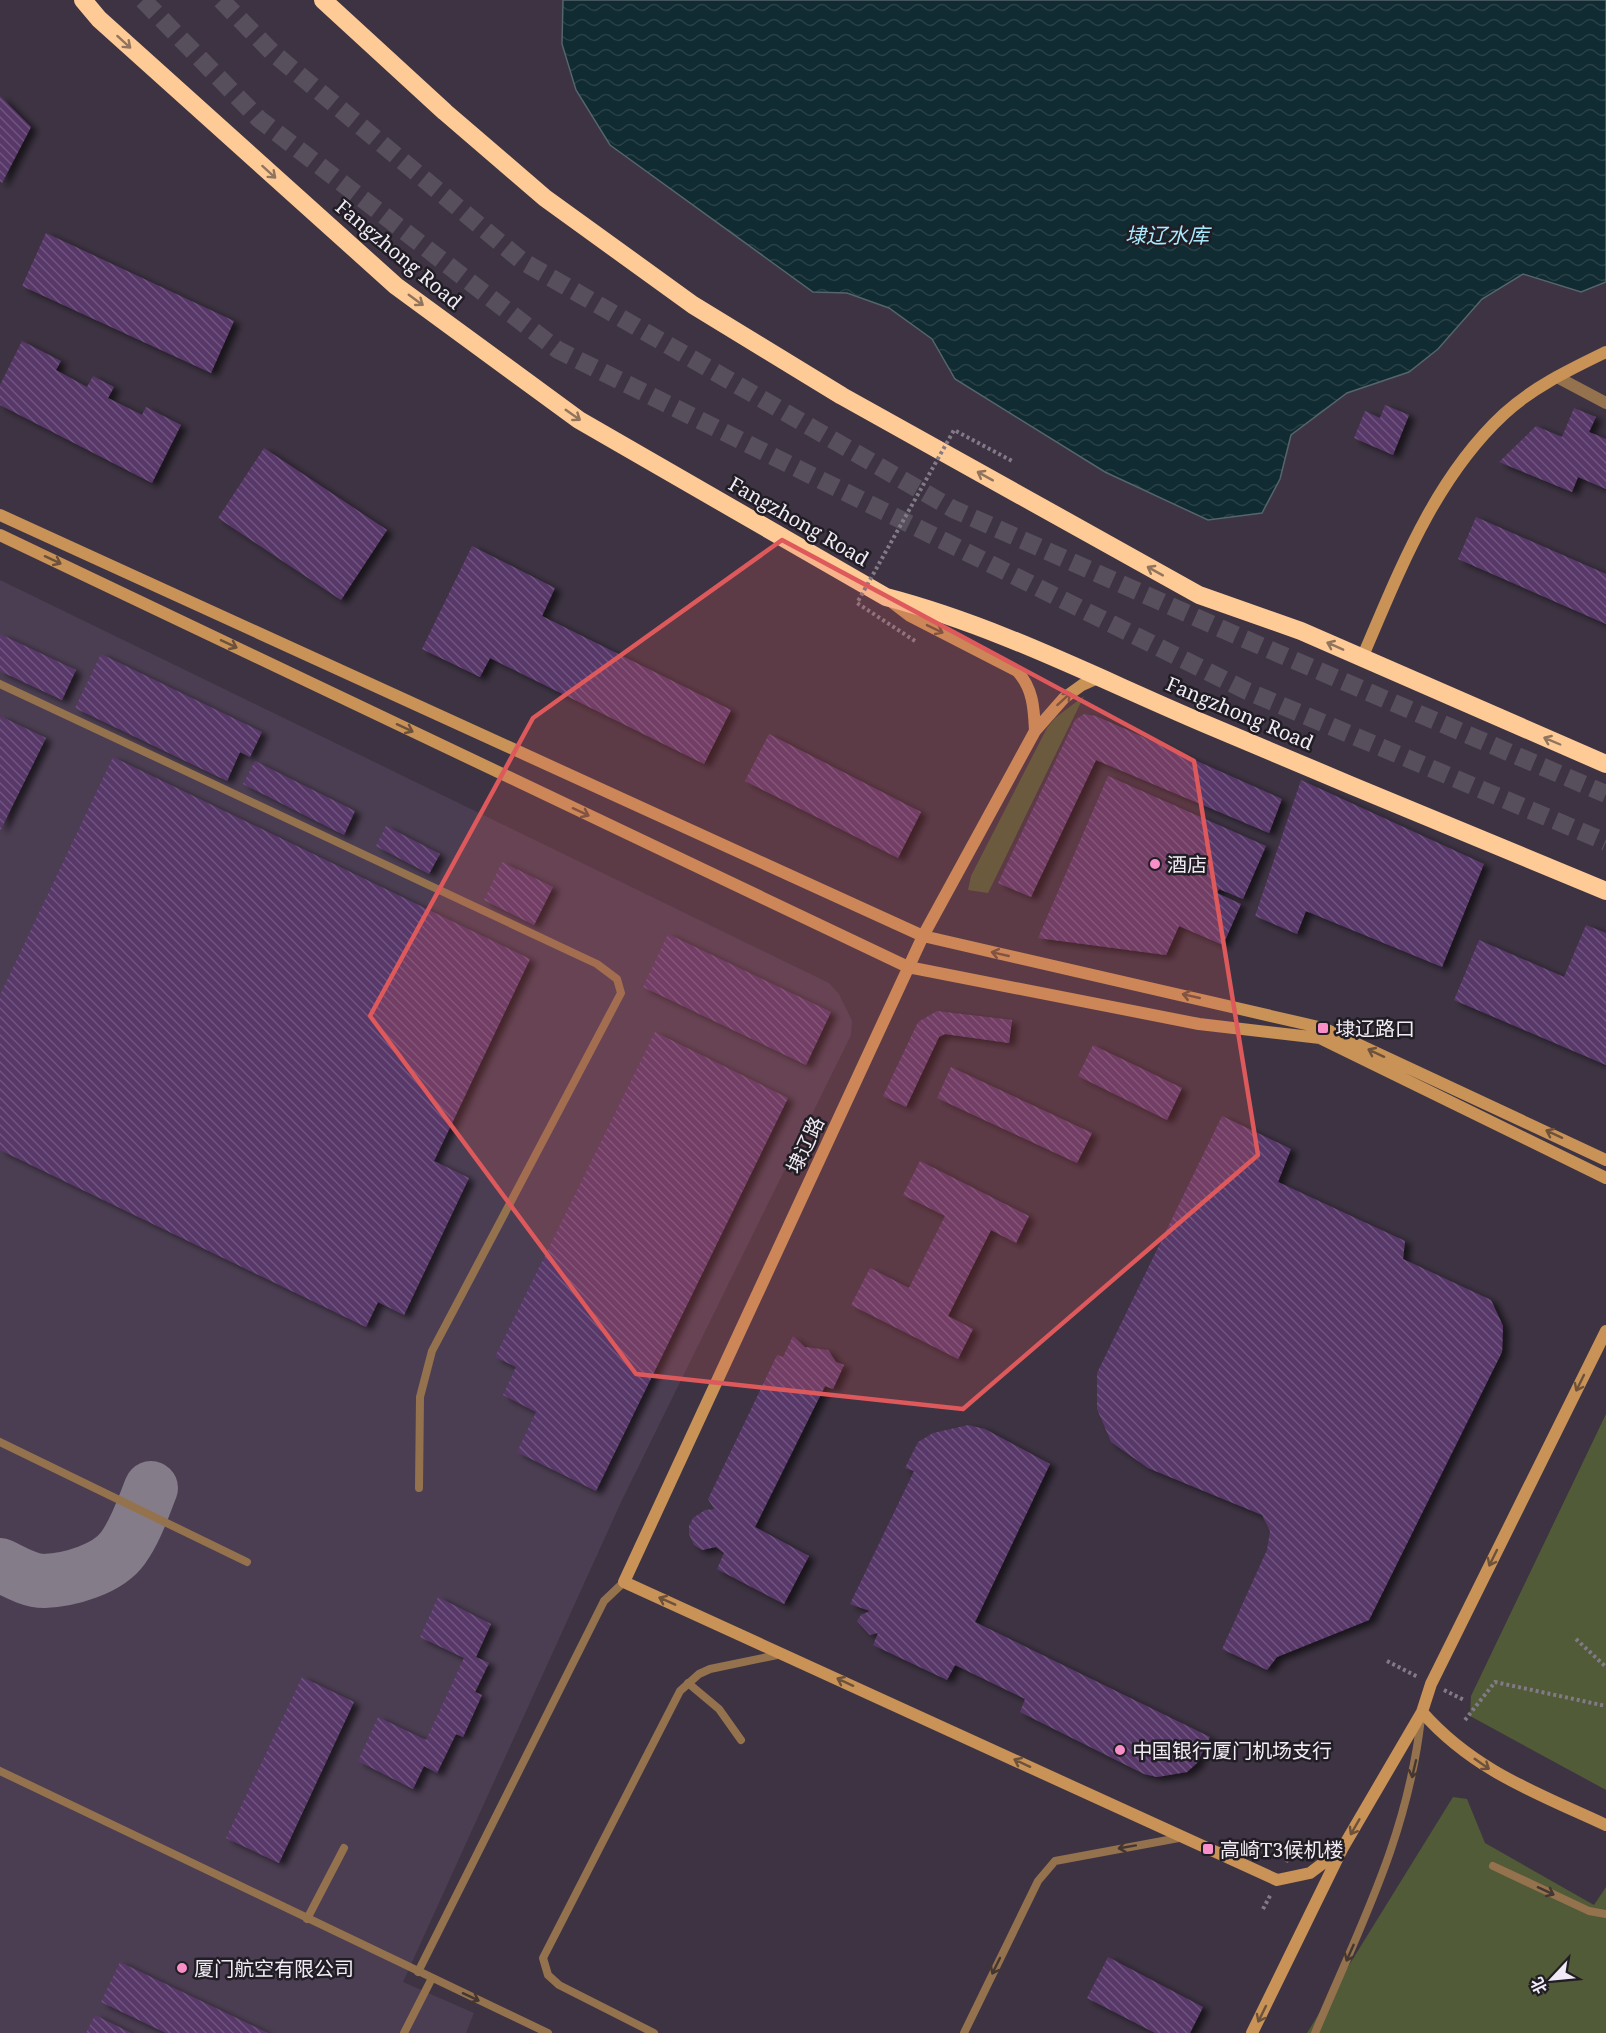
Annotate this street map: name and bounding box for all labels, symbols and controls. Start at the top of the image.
one-way arrow [116,35,131,49]
one-way arrow [261,165,276,179]
street label: Fangzhong Road [330,193,468,315]
water label: 埭辽水库 [1125,221,1212,249]
one-way arrow [407,294,423,307]
one-way arrow [565,409,581,422]
street label: Fangzhong Road [724,470,874,572]
one-way arrow [977,470,994,482]
one-way arrow [43,555,61,567]
one-way arrow [1147,565,1165,576]
one-way arrow [925,623,943,635]
one-way arrow [219,639,237,651]
one-way arrow [1326,640,1344,651]
street label: Fangzhong Road [1162,670,1318,756]
one-way arrow [1056,692,1071,706]
one-way arrow [395,723,413,735]
one-way arrow [1544,735,1562,746]
one-way arrow [572,806,590,818]
place label: 酒店 [1167,851,1207,878]
marker: 酒店 [1148,857,1162,871]
one-way arrow [991,947,1010,959]
one-way arrow [1181,990,1200,1002]
place label: 埭辽路口 [1335,1015,1415,1042]
marker: 埭辽路口 [1316,1021,1330,1035]
one-way arrow [1368,1046,1386,1058]
street label: 埭辽路 [780,1112,830,1178]
one-way arrow [1545,1128,1563,1140]
one-way arrow [1574,1374,1585,1392]
one-way arrow [1487,1548,1498,1566]
one-way arrow [659,1595,677,1607]
one-way arrow [837,1676,855,1687]
place label: 中国银行厦门机场支行 [1132,1737,1332,1764]
marker: 中国银行厦门机场支行 [1113,1743,1127,1757]
one-way arrow [1014,1757,1032,1768]
one-way arrow [1473,1758,1489,1770]
one-way arrow [1407,1760,1419,1779]
one-way arrow [1349,1818,1360,1836]
place label: 高崎T3候机楼 [1220,1836,1343,1863]
one-way arrow [1118,1842,1137,1853]
marker: 高崎T3候机楼 [1201,1842,1215,1856]
one-way arrow [1537,1886,1555,1897]
one-way arrow [1344,1944,1355,1962]
north arrow [1522,1949,1582,2009]
place label: 厦门航空有限公司 [194,1955,354,1982]
one-way arrow [990,1957,1001,1975]
marker: 厦门航空有限公司 [175,1961,189,1975]
text: 北 [1525,1974,1552,1998]
one-way arrow [461,1991,479,2003]
one-way arrow [1255,2004,1267,2022]

